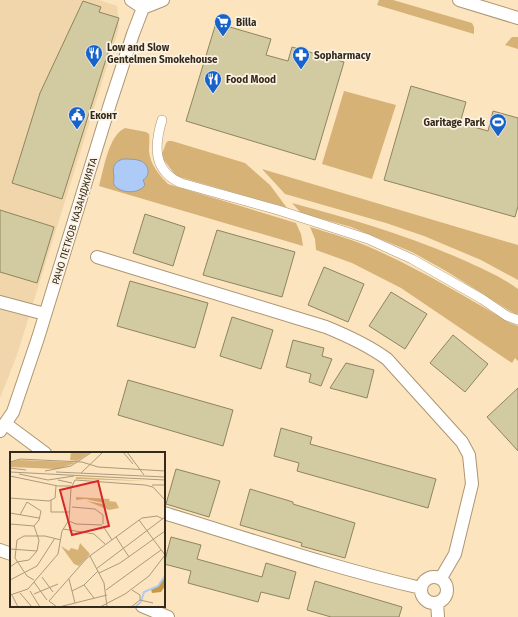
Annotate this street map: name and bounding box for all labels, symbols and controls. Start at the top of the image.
supermarket icon: Billa [213,12,233,37]
place label: Billa [236,17,257,29]
place label: Low and Slow Gentelmen Smokehouse [107,42,218,66]
restaurant icon: Low and Slow Gentelmen Smokehouse [84,43,104,68]
pharmacy icon: Sopharmacy [291,45,311,70]
place label: Sopharmacy [314,50,372,62]
restaurant icon: Food Mood [203,69,223,94]
place label: Food Mood [226,74,276,86]
public building icon: Еконт [67,105,87,130]
place label: Еконт [90,110,117,122]
sports icon: Garitage Park [488,112,508,137]
place label: Garitage Park [423,117,485,129]
street label: РАЧО ПЕТКОВ КАЗАНДЖИЯТА [50,156,100,286]
inset map [10,452,165,607]

